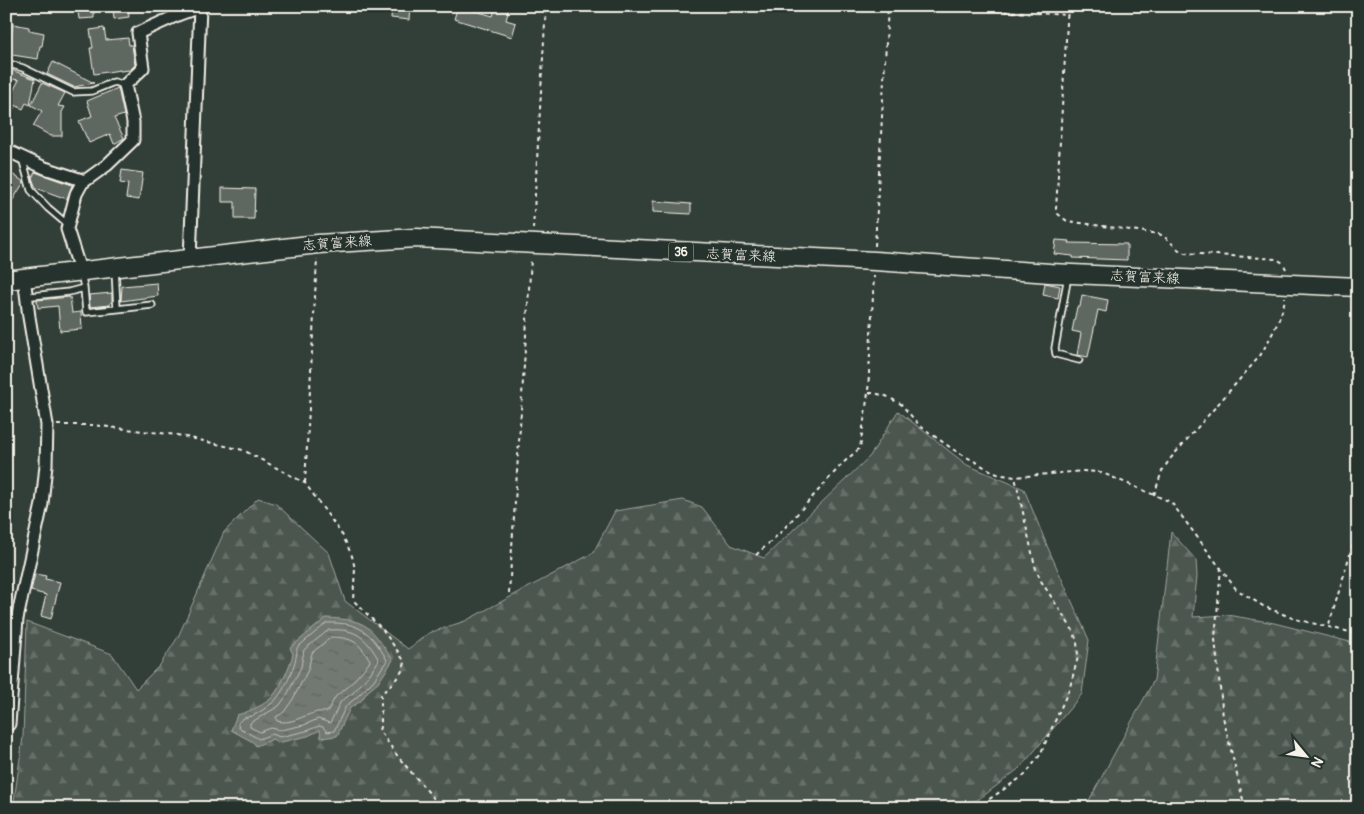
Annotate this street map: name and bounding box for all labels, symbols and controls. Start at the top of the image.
street label: 志賀富来線 [301,232,373,254]
road number: 36 [668,242,694,262]
street label: 志賀富来線 [706,245,776,265]
street label: 志賀富来線 [1110,267,1180,287]
north arrow [1282,732,1332,782]
text: N [1307,754,1327,770]

